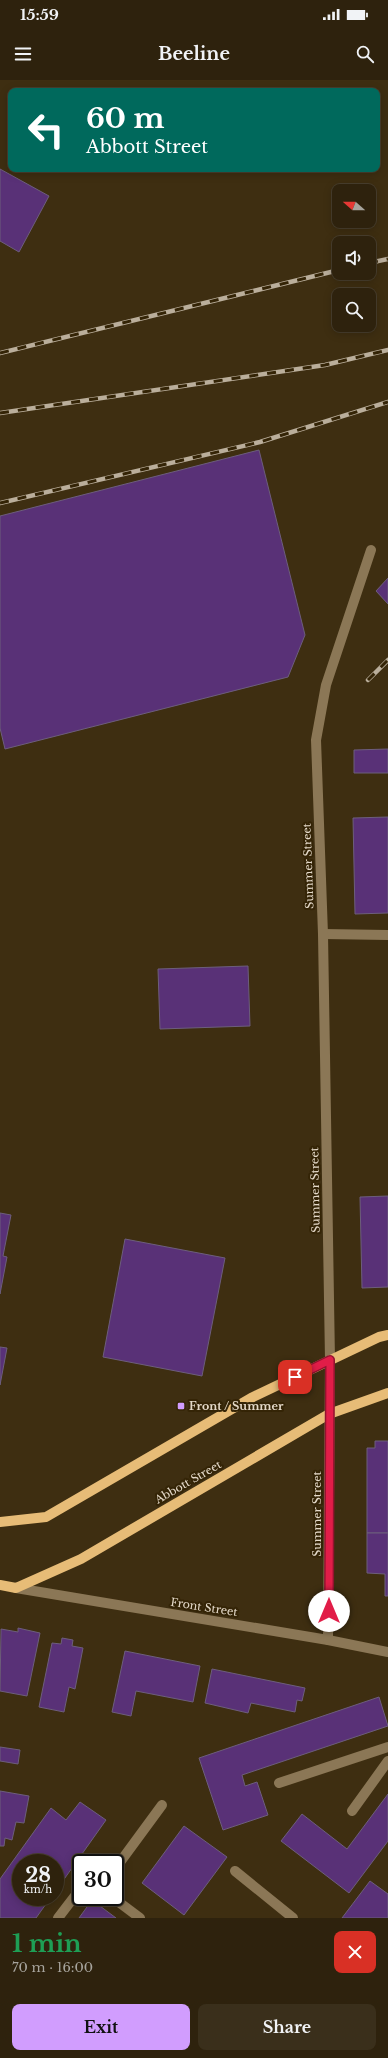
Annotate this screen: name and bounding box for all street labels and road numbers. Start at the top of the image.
street label: Summer Street [299,822,316,909]
street label: Summer Street [307,1146,323,1233]
street label: Abbott Street [151,1457,225,1507]
street label: Summer Street [310,1470,324,1557]
street label: Front Street [170,1595,239,1619]

